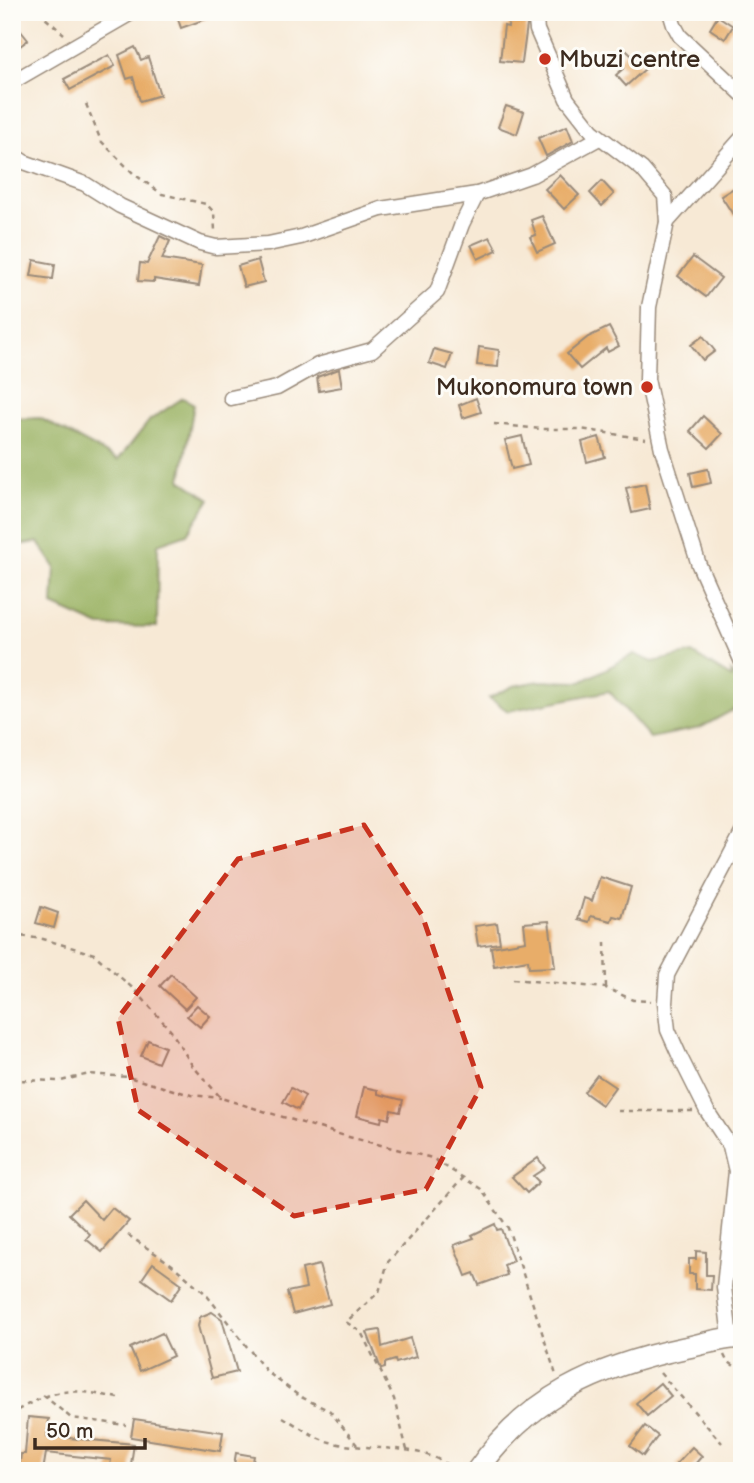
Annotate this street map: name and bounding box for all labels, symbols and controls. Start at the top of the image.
place label: Mbuzi centre [559,45,700,74]
marker: Mbuzi centre [537,51,553,67]
place label: Mukonomura town [436,373,633,402]
marker: Mukonomura town [639,379,655,395]
scale bar [35,1406,145,1450]
text: 50 m [46,1419,93,1444]

